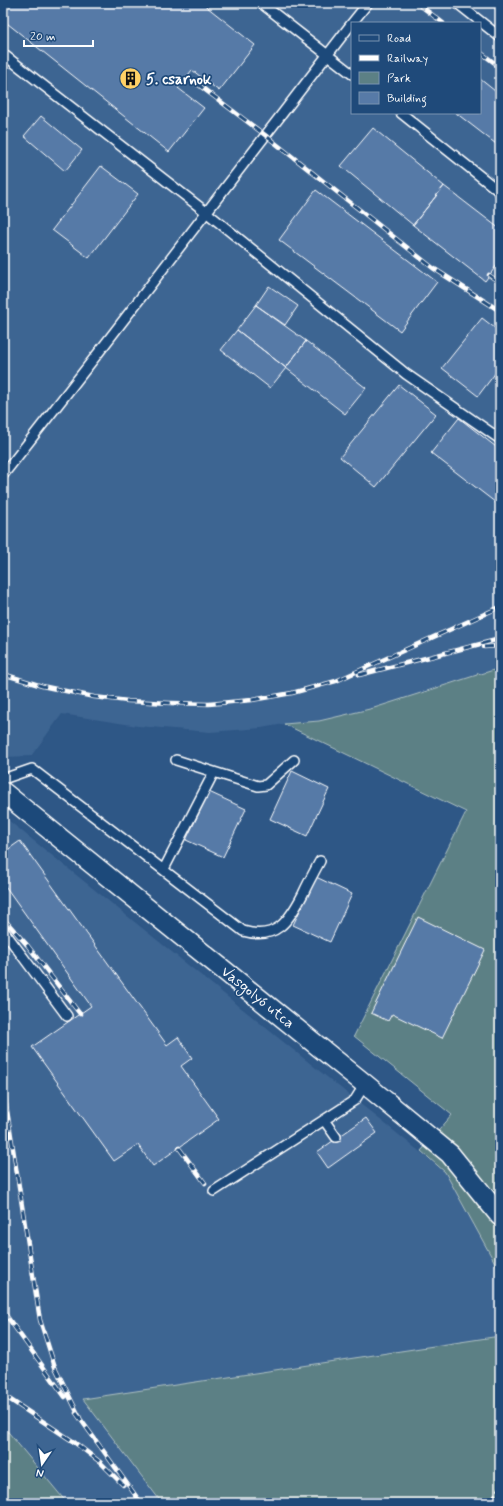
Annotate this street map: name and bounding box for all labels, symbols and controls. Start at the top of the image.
scale bar [24,22,93,48]
legend [351,22,481,114]
text: 20 m [30,29,56,45]
text: Road [387,31,411,47]
text: Railway [387,51,429,67]
building icon: 5. csarnok [118,66,144,92]
place label: 5. csarnok [146,70,212,90]
text: Park [387,71,411,87]
text: Building [387,91,427,108]
street label: Vasgolyó utca [216,962,298,1034]
north arrow [22,1444,62,1484]
text: N [35,1465,45,1480]

